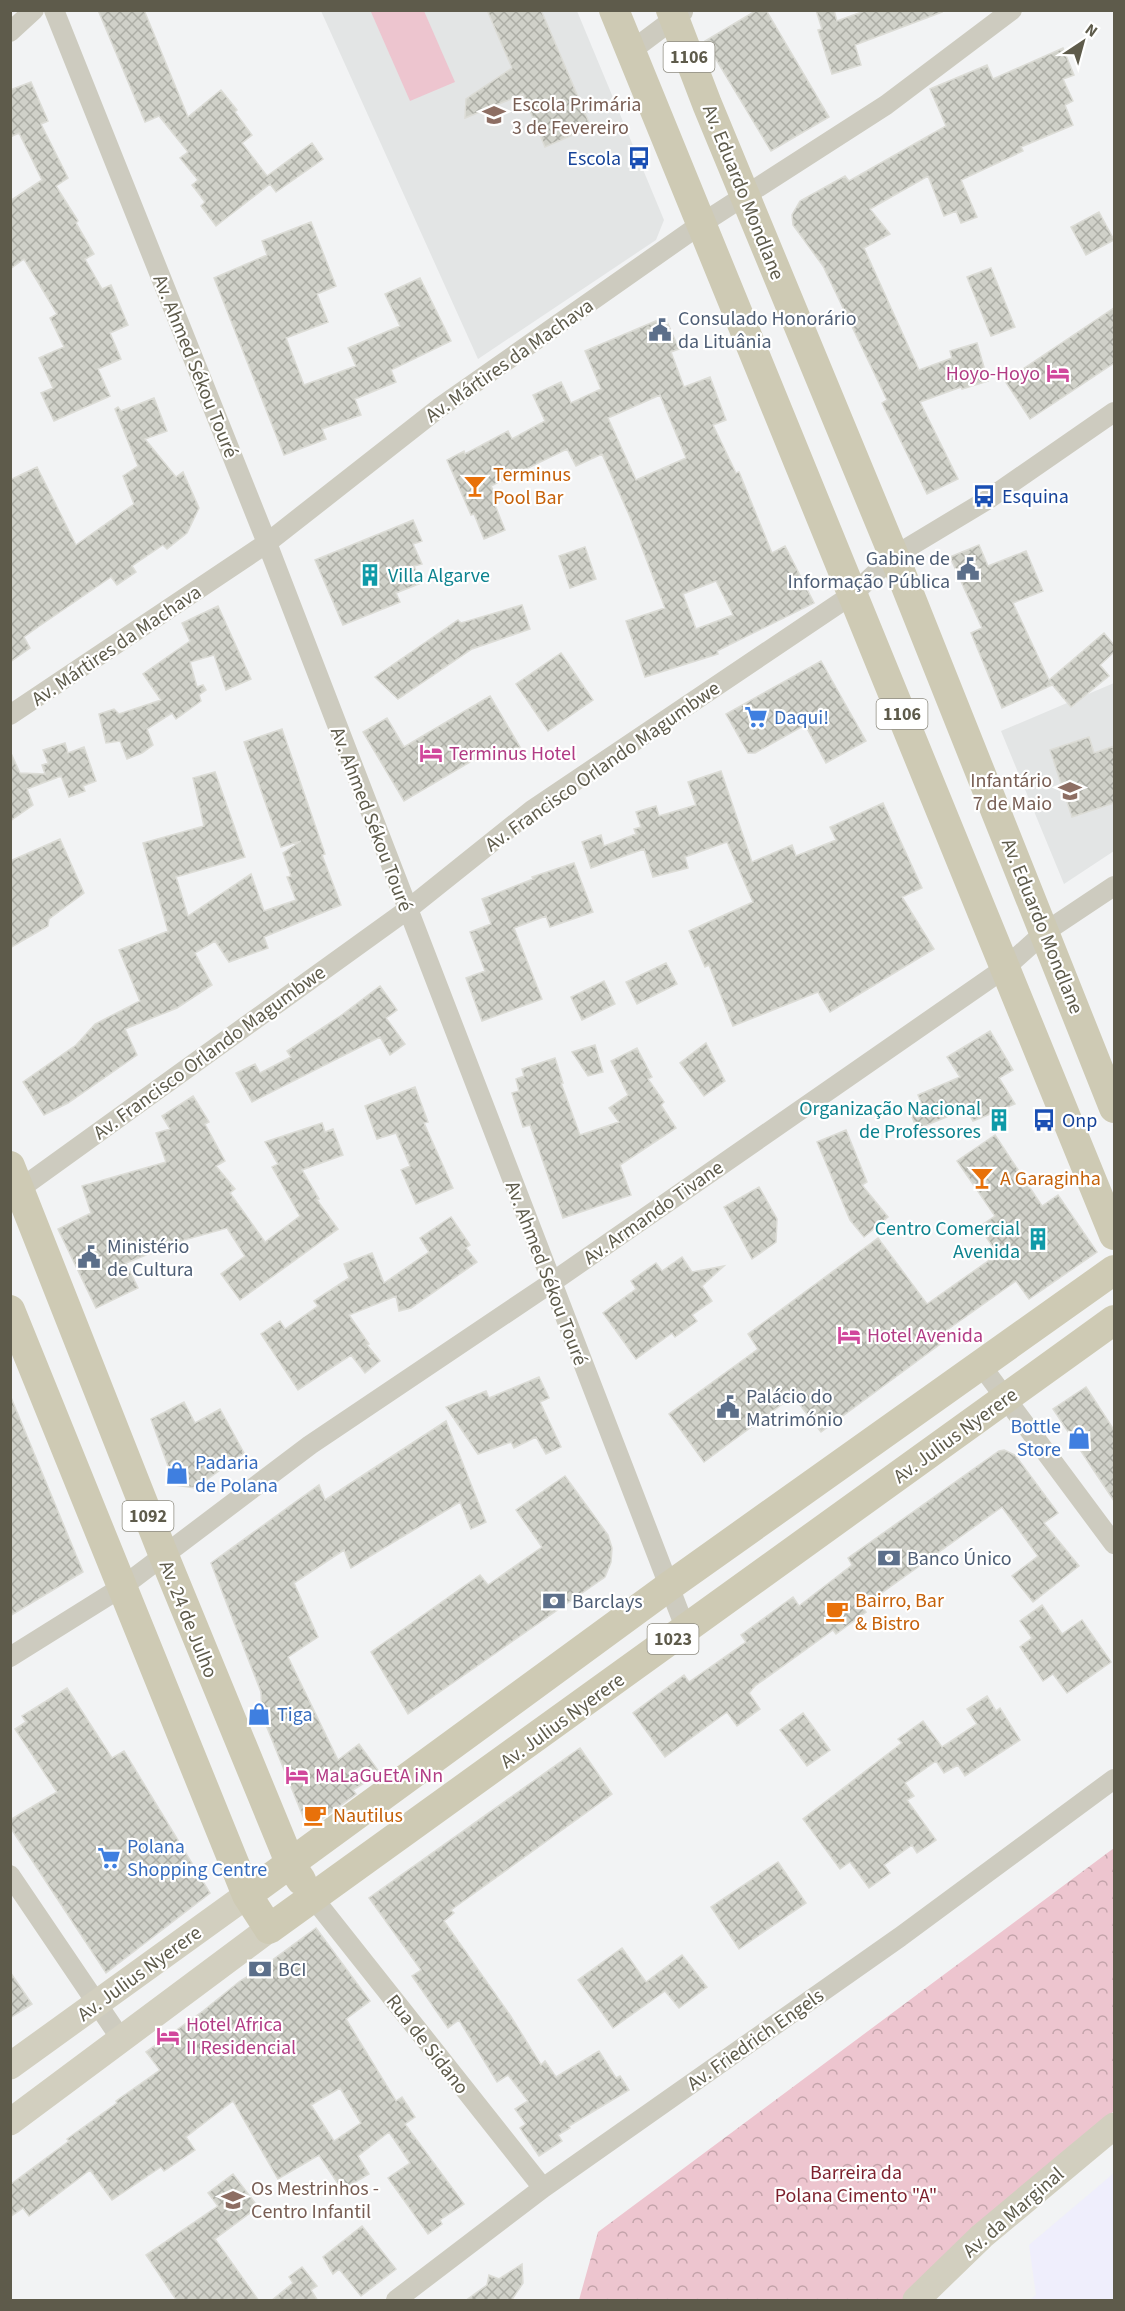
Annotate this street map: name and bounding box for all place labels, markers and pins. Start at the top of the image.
place label: Escola Primária 3 de Fevereiro [512,91,641,142]
school or university icon: Escola Primária 3 de Fevereiro [481,102,507,128]
place label: Escola [567,145,621,173]
bus stop icon: Escola [626,145,652,171]
place label: Consulado Honorário da Lituânia [678,305,857,356]
public building icon: Consulado Honorário da Lituânia [647,317,673,343]
place label: Hoyo-Hoyo [946,360,1040,388]
hotel icon: Hoyo-Hoyo [1045,360,1071,386]
place label: Terminus Pool Bar [493,461,571,512]
bar icon: Terminus Pool Bar [462,473,488,499]
bus stop icon: Esquina [971,483,997,509]
place label: Esquina [1002,483,1069,511]
place label: Gabine de Informação Pública [788,545,950,596]
public building icon: Gabine de Informação Pública [955,556,981,582]
building icon: Villa Algarve [357,562,383,588]
place label: Villa Algarve [388,562,490,590]
supermarket icon: Daqui! [743,704,769,730]
place label: Daqui! [774,704,829,732]
hotel icon: Terminus Hotel [418,740,444,766]
place label: Terminus Hotel [449,740,576,768]
place label: Infantário 7 de Maio [970,767,1052,818]
school or university icon: Infantário 7 de Maio [1057,778,1083,804]
place label: Organização Nacional de Professores [799,1095,981,1146]
building icon: Organização Nacional de Professores [986,1107,1012,1133]
bus stop icon: Onp [1031,1107,1057,1133]
place label: Onp [1062,1107,1097,1135]
bar icon: A Garaginha [969,1165,995,1191]
place label: A Garaginha [1000,1165,1101,1193]
place label: Centro Comercial Avenida [875,1215,1020,1266]
building icon: Centro Comercial Avenida [1025,1226,1051,1252]
place label: Ministério de Cultura [107,1233,193,1284]
public building icon: Ministério de Cultura [76,1244,102,1270]
hotel icon: Hotel Avenida [836,1322,862,1348]
place label: Hotel Avenida [867,1322,983,1350]
place label: Palácio do Matrimónio [746,1383,843,1434]
public building icon: Palácio do Matrimónio [715,1394,741,1420]
place label: Bottle Store [1011,1413,1061,1464]
shop icon: Bottle Store [1066,1425,1092,1451]
place label: Padaria de Polana [195,1449,278,1500]
shop icon: Padaria de Polana [164,1460,190,1486]
bank icon: Banco Único [876,1545,902,1571]
place label: Banco Único [907,1545,1012,1573]
place label: Bairro, Bar & Bistro [855,1587,944,1638]
bank icon: Barclays [541,1588,567,1614]
place label: Barclays [572,1588,643,1616]
cafe icon: Bairro, Bar & Bistro [824,1598,850,1624]
shop icon: Tiga [246,1701,272,1727]
place label: Tiga [277,1701,312,1729]
hotel icon: MaLaGuEtA iNn [284,1762,310,1788]
place label: MaLaGuEtA iNn [315,1762,443,1790]
cafe icon: Nautilus [302,1802,328,1828]
place label: Nautilus [333,1802,403,1830]
place label: Polana Shopping Centre [127,1833,267,1884]
supermarket icon: Polana Shopping Centre [96,1845,122,1871]
bank icon: BCI [247,1956,273,1982]
place label: BCI [278,1956,306,1984]
place label: Hotel Africa II Residencial [186,2011,296,2062]
hotel icon: Hotel Africa II Residencial [155,2023,181,2049]
place label: Os Mestrinhos - Centro Infantil [251,2175,379,2226]
school or university icon: Os Mestrinhos - Centro Infantil [220,2187,246,2213]

